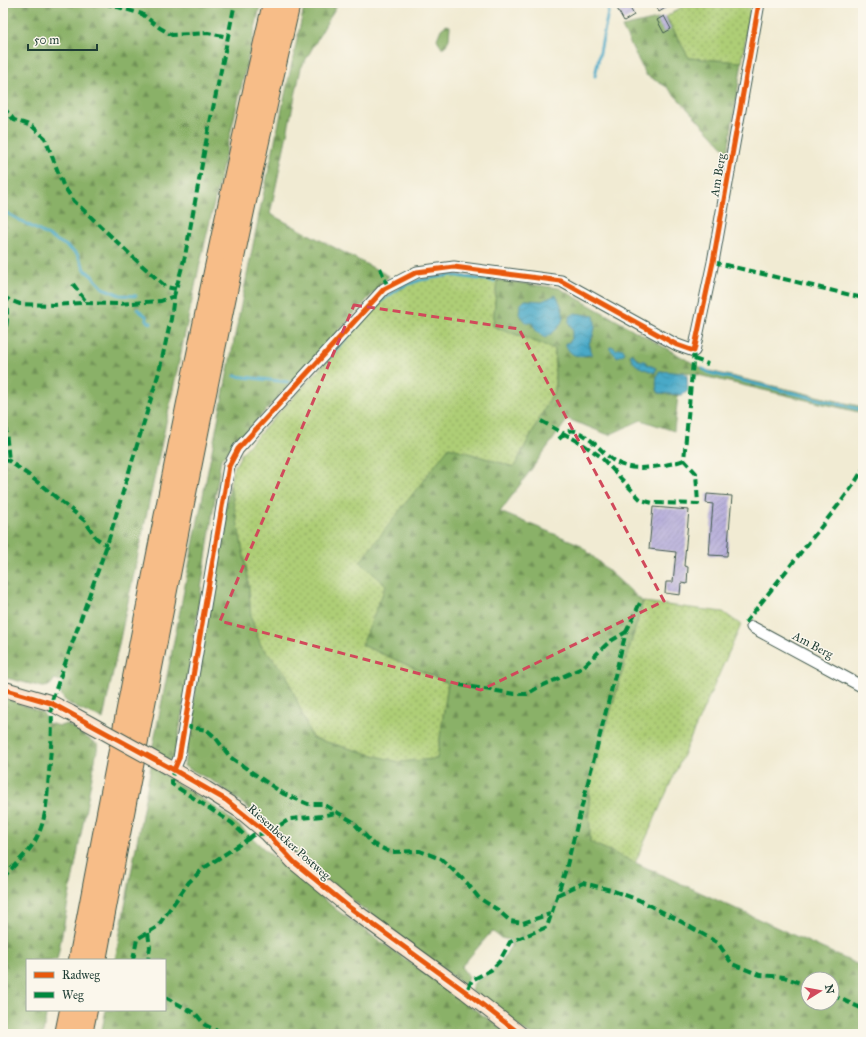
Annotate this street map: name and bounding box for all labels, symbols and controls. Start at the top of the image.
scale bar [28,26,97,52]
text: 50 m [34,33,59,47]
street label: Am Berg [707,152,730,199]
street label: Am Berg [789,628,836,663]
street label: Riesenbecker Postweg [244,801,333,884]
legend [26,959,166,1011]
text: Radweg [62,968,100,983]
north arrow [800,971,840,1011]
text: N [822,983,837,996]
text: Weg [62,988,84,1003]

